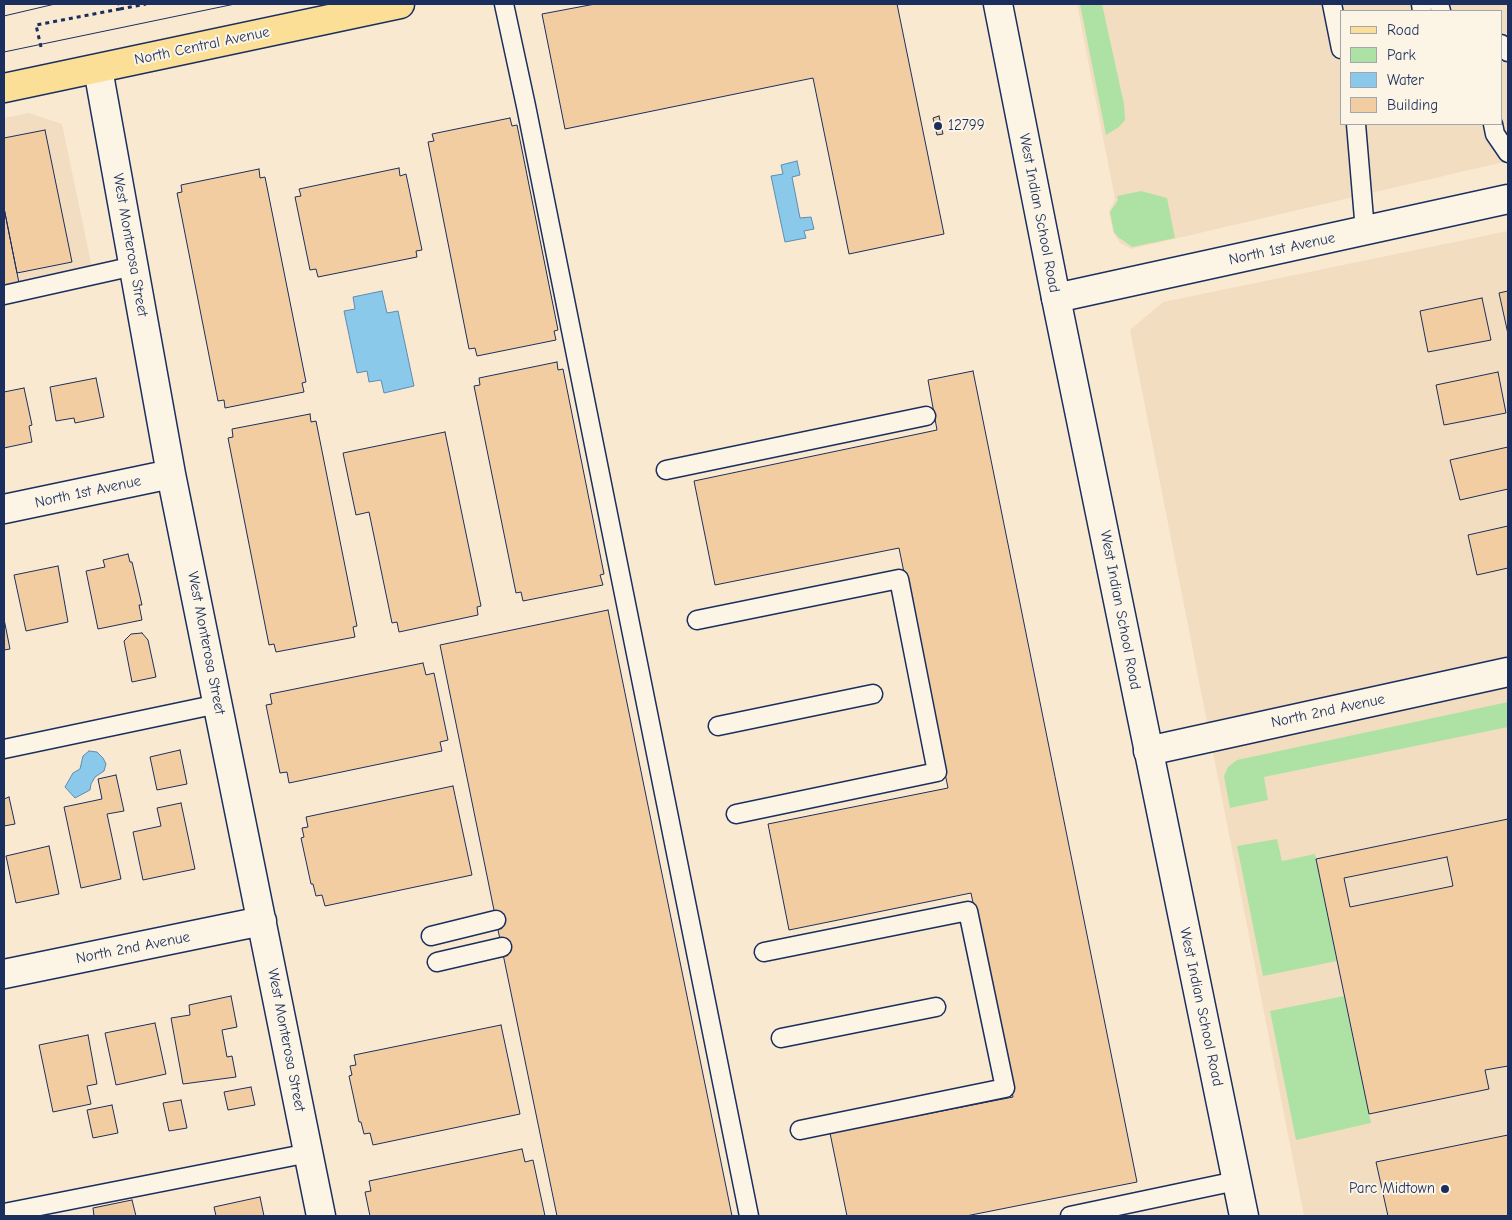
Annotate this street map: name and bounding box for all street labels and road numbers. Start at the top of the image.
street label: North Central Avenue [133,23,271,69]
street label: West Indian School Road [1015,132,1063,294]
street label: West Monterosa Street [109,172,151,318]
street label: North 1st Avenue [1227,229,1337,269]
street label: North 1st Avenue [33,472,143,512]
street label: West Indian School Road [1096,529,1144,691]
street label: West Monterosa Street [183,570,229,716]
street label: North 2nd Avenue [1269,690,1387,732]
street label: West Indian School Road [1175,926,1227,1088]
street label: North 2nd Avenue [74,928,192,968]
street label: West Monterosa Street [263,967,309,1113]

